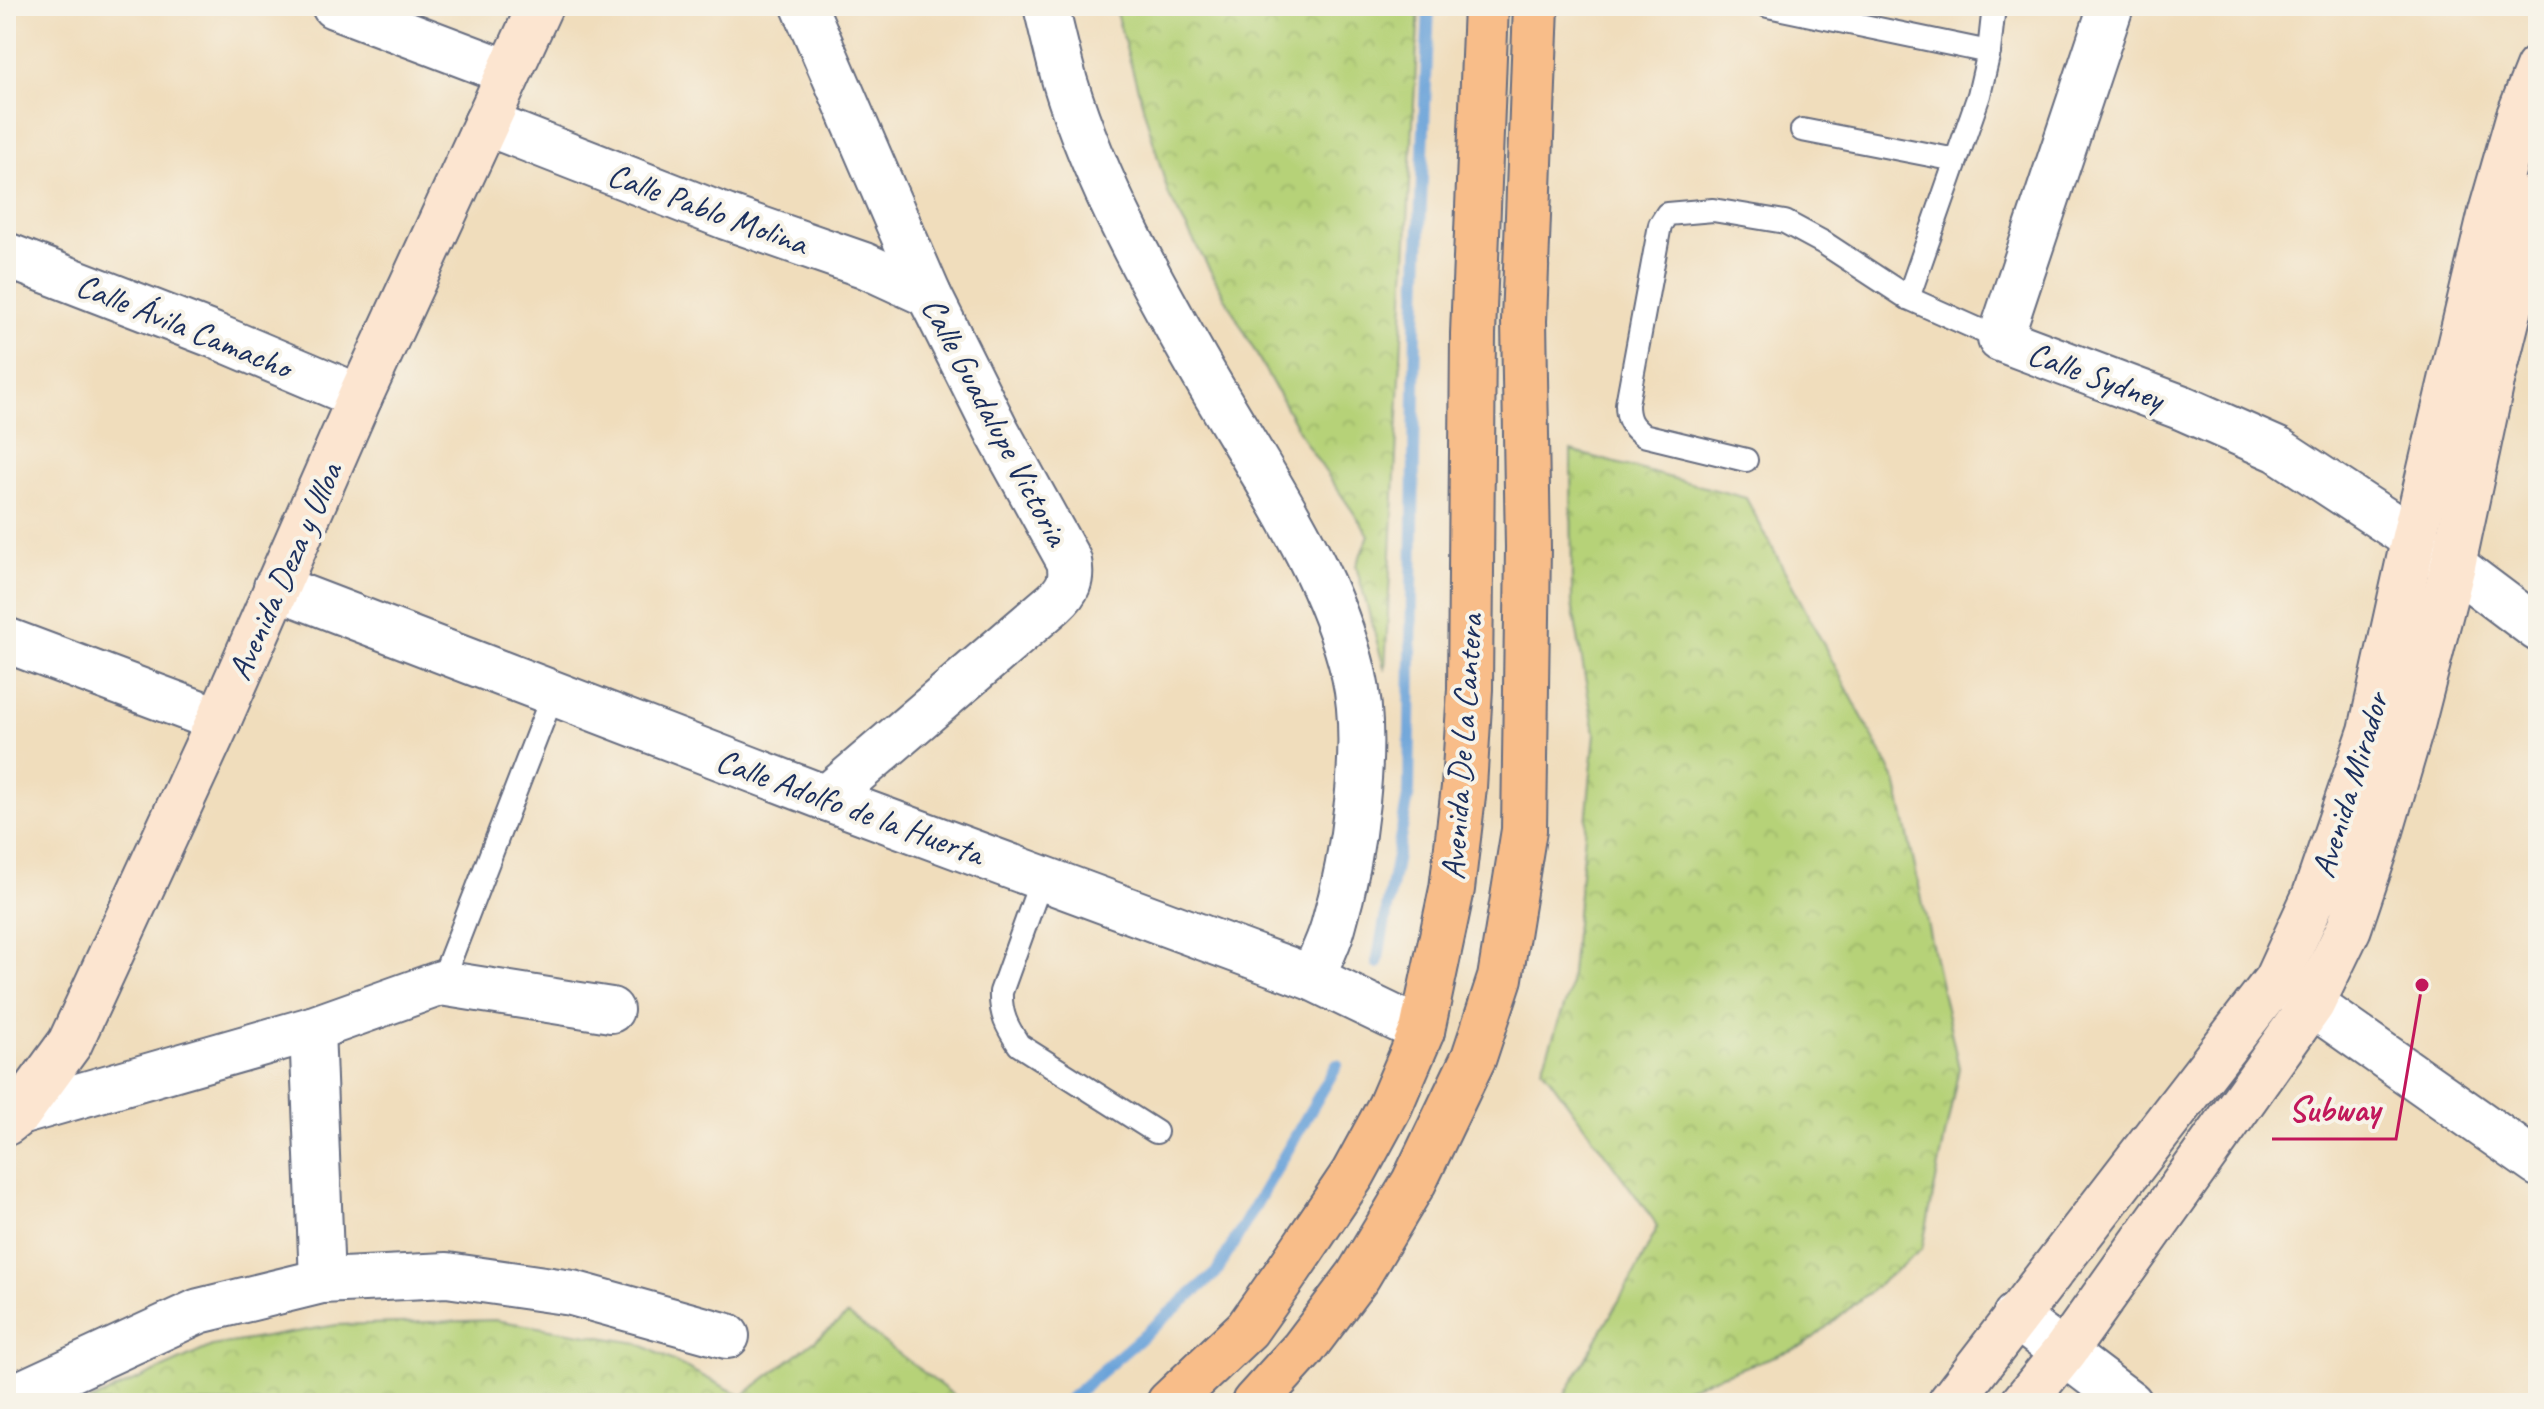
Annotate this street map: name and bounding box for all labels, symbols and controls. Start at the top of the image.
street label: Calle Pablo Molina [602,152,816,265]
street label: Calle Ávila Camacho [70,263,301,390]
street label: Calle Guadalupe Victoria [912,290,1080,555]
street label: Calle Sydney [2022,331,2173,421]
street label: Avenida Deza y Ulloa [217,454,353,687]
street label: Avenida De La Cantera [1431,611,1492,881]
street label: Avenida Mirador [2301,685,2399,883]
street label: Calle Adolfo de la Huerta [711,738,992,876]
callout: Subway [2272,1079,2396,1139]
text: Subway [2288,1086,2384,1132]

